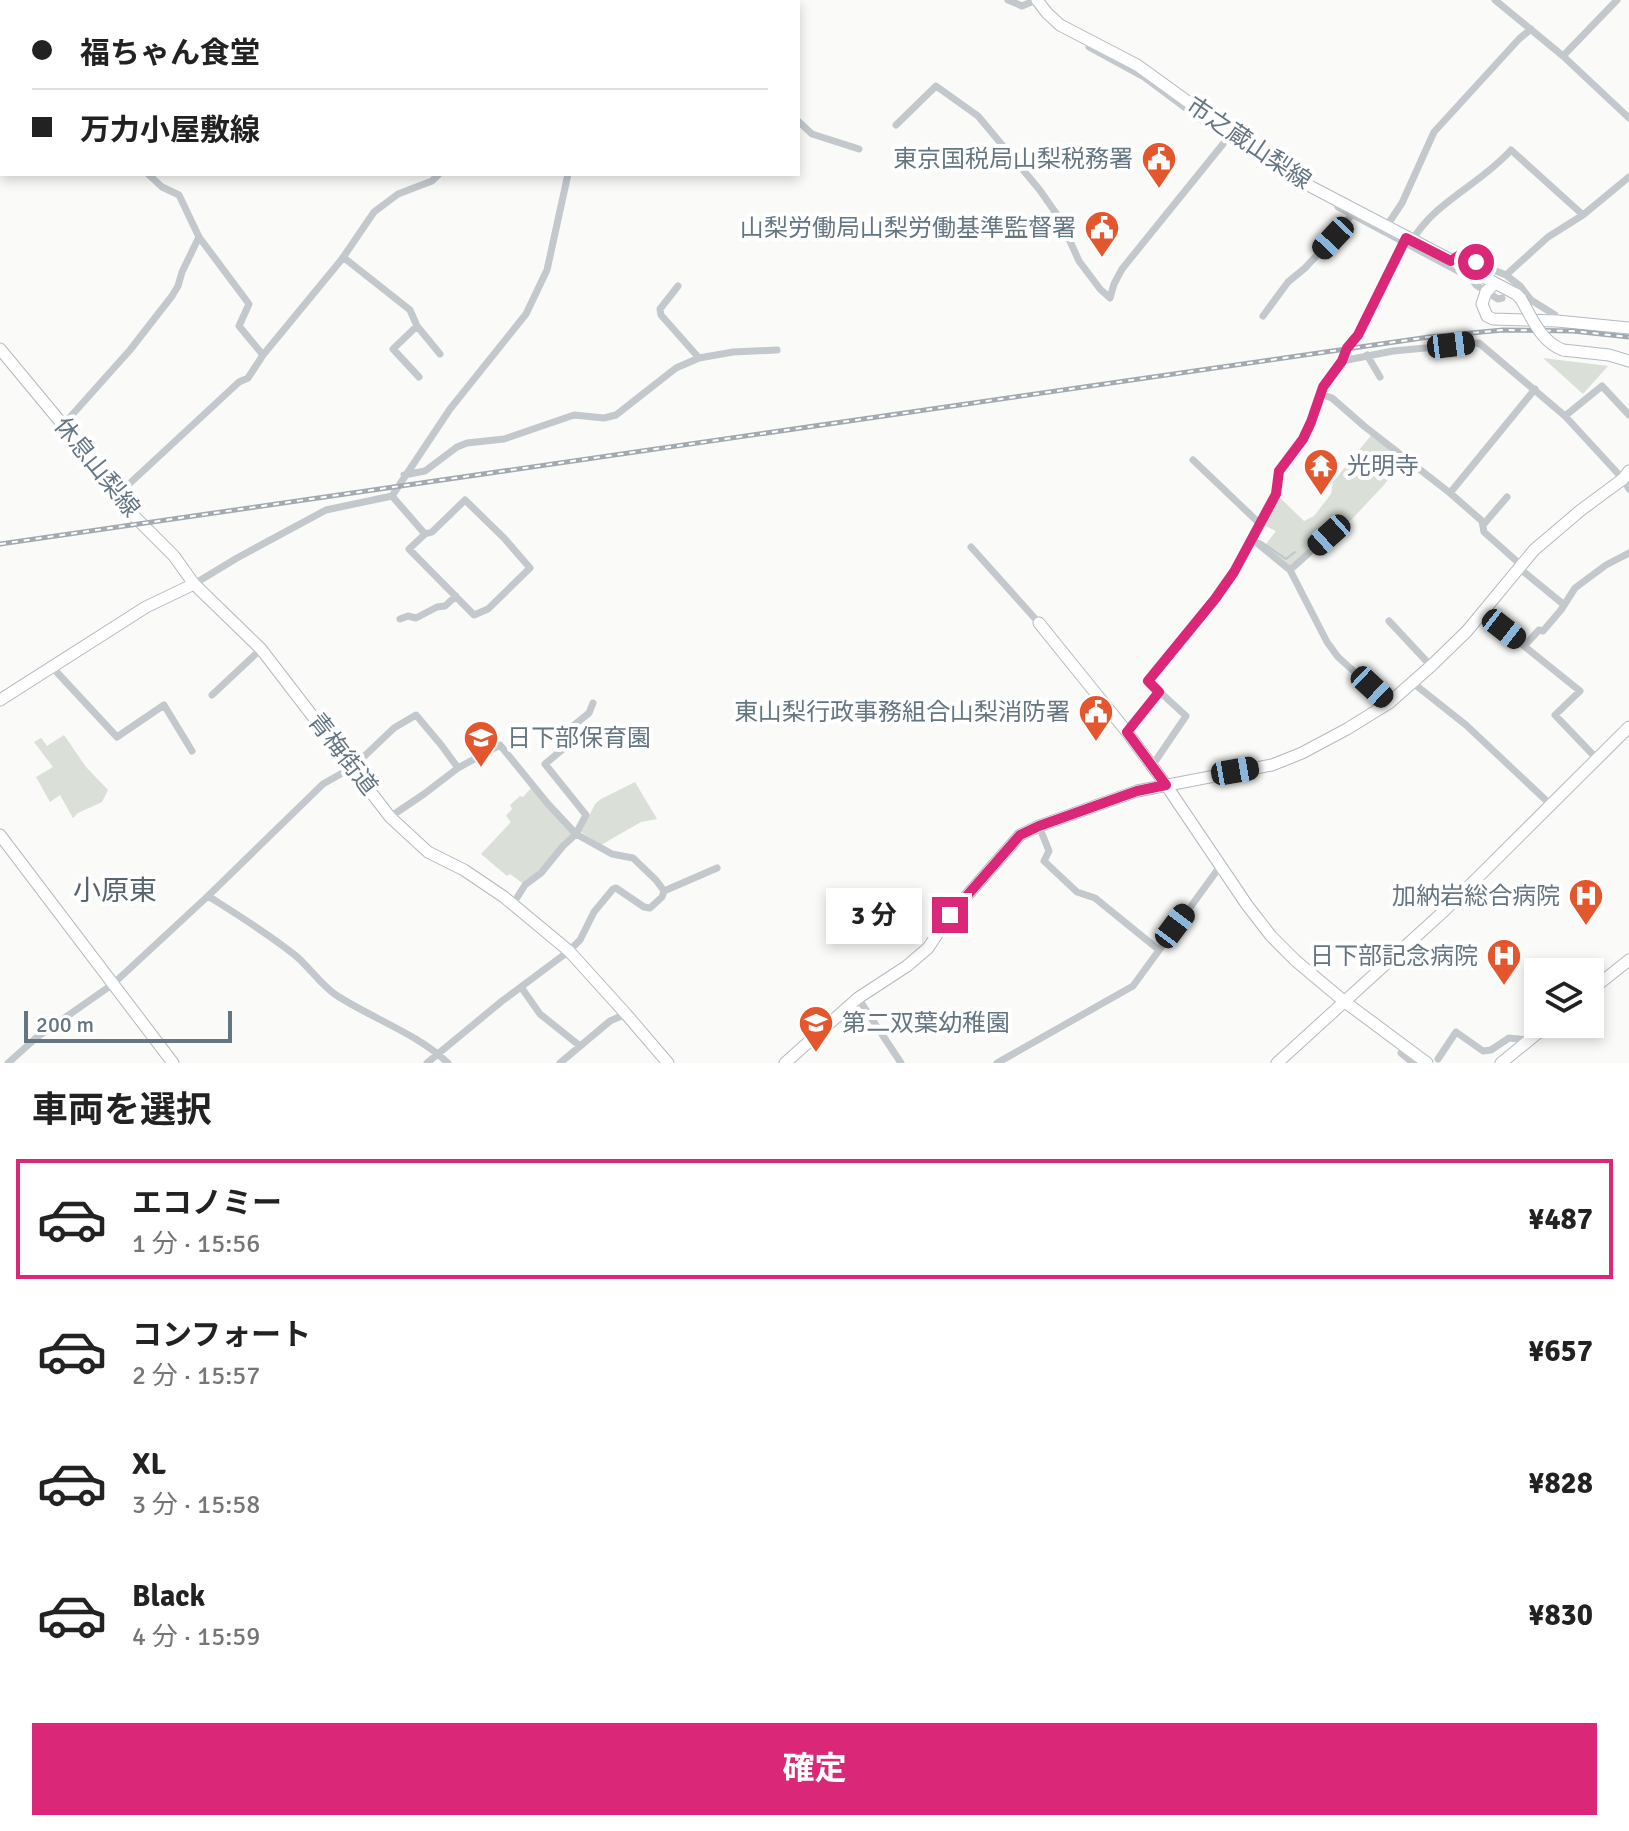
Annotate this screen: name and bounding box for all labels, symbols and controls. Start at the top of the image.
text: 福ちゃん食堂 [80,35,260,72]
street label: 市之蔵山梨線 [1181,90,1317,196]
text: 万力小屋敷線 [80,112,260,149]
public building icon: 東京国税局山梨税務署 [1140,140,1178,190]
place label: 東京国税局山梨税務署 [893,144,1133,174]
public building icon: 山梨労働局山梨労働基準監督署 [1083,209,1121,259]
car [1308,212,1358,264]
place label: 山梨労働局山梨労働基準監督署 [740,213,1076,243]
route start [1458,244,1494,280]
car [1426,330,1476,360]
street label: 休息山梨線 [48,411,146,523]
temple icon: 光明寺 [1302,447,1340,497]
place label: 光明寺 [1347,451,1419,481]
car [1303,510,1355,560]
car [1478,605,1530,653]
car [1346,662,1398,712]
public building icon: 東山梨行政事務組合山梨消防署 [1077,693,1115,743]
place label: 東山梨行政事務組合山梨消防署 [734,697,1070,727]
street label: 青梅街道 [302,707,384,801]
school or university icon: 日下部保育園 [462,719,500,769]
place label: 日下部保育園 [507,723,651,753]
car [1209,755,1261,787]
district label: 小原東 [73,874,157,908]
hospital icon: 加納岩総合病院 [1567,877,1605,927]
place label: 加納岩総合病院 [1392,881,1560,911]
callout: 3 分 [826,887,922,943]
route end [932,897,968,933]
text: 3 分 [851,900,897,932]
car [1151,900,1199,952]
hospital icon: 日下部記念病院 [1485,937,1523,987]
place label: 日下部記念病院 [1310,941,1478,971]
map controls [1524,958,1604,1038]
button: layers [1524,958,1604,1038]
school or university icon: 第二双葉幼稚園 [797,1004,835,1054]
scale bar [24,1007,232,1043]
place label: 第二双葉幼稚園 [842,1008,1010,1038]
text: 200 m [36,1011,94,1038]
text: 車両を選択 [32,1088,212,1133]
icon: car [36,1183,108,1255]
text: エコノミー [132,1185,282,1222]
text: ¥487 [1528,1201,1593,1238]
text: 1 分 · 15:56 [132,1228,260,1260]
icon: car [36,1315,108,1387]
text: コンフォート [132,1317,311,1354]
text: ¥657 [1528,1333,1593,1370]
text: 2 分 · 15:57 [132,1360,260,1392]
text: XL [132,1446,166,1483]
icon: car [36,1447,108,1519]
text: ¥828 [1528,1465,1593,1502]
text: 3 分 · 15:58 [132,1489,260,1521]
text: Black [132,1578,205,1615]
icon: car [36,1579,108,1651]
text: ¥830 [1528,1597,1593,1634]
text: 4 分 · 15:59 [132,1621,260,1653]
button: 確定 [32,1723,1597,1815]

